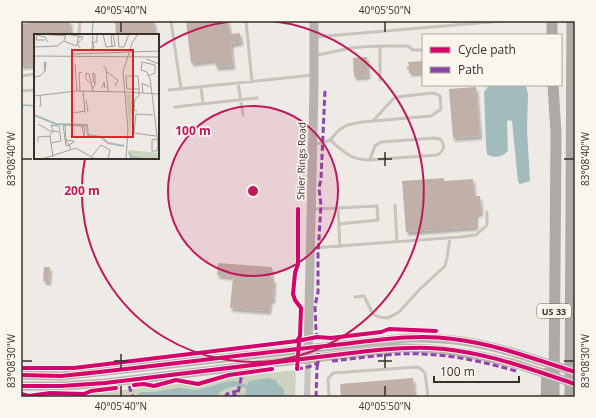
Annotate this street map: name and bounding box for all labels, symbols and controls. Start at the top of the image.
text: 40°05'40"N [95,3,147,17]
text: 40°05'50"N [359,3,411,17]
inset map [34,34,159,159]
legend [422,34,562,86]
text: Cycle path [458,41,516,58]
text: Path [458,61,484,78]
text: 100 m [175,122,211,139]
street label: Shier Rings Road [293,122,309,200]
text: 83°08'40"W [4,131,18,186]
text: 83°08'40"W [578,131,592,186]
text: 200 m [64,182,100,199]
centre of rings [246,184,260,198]
road number: US 33 [537,304,571,318]
text: 83°08'30"W [4,333,18,388]
text: 83°08'30"W [578,333,592,388]
scale bar [434,358,519,384]
text: 100 m [440,363,475,380]
text: 40°05'40"N [95,399,147,413]
text: 40°05'50"N [359,399,411,413]

